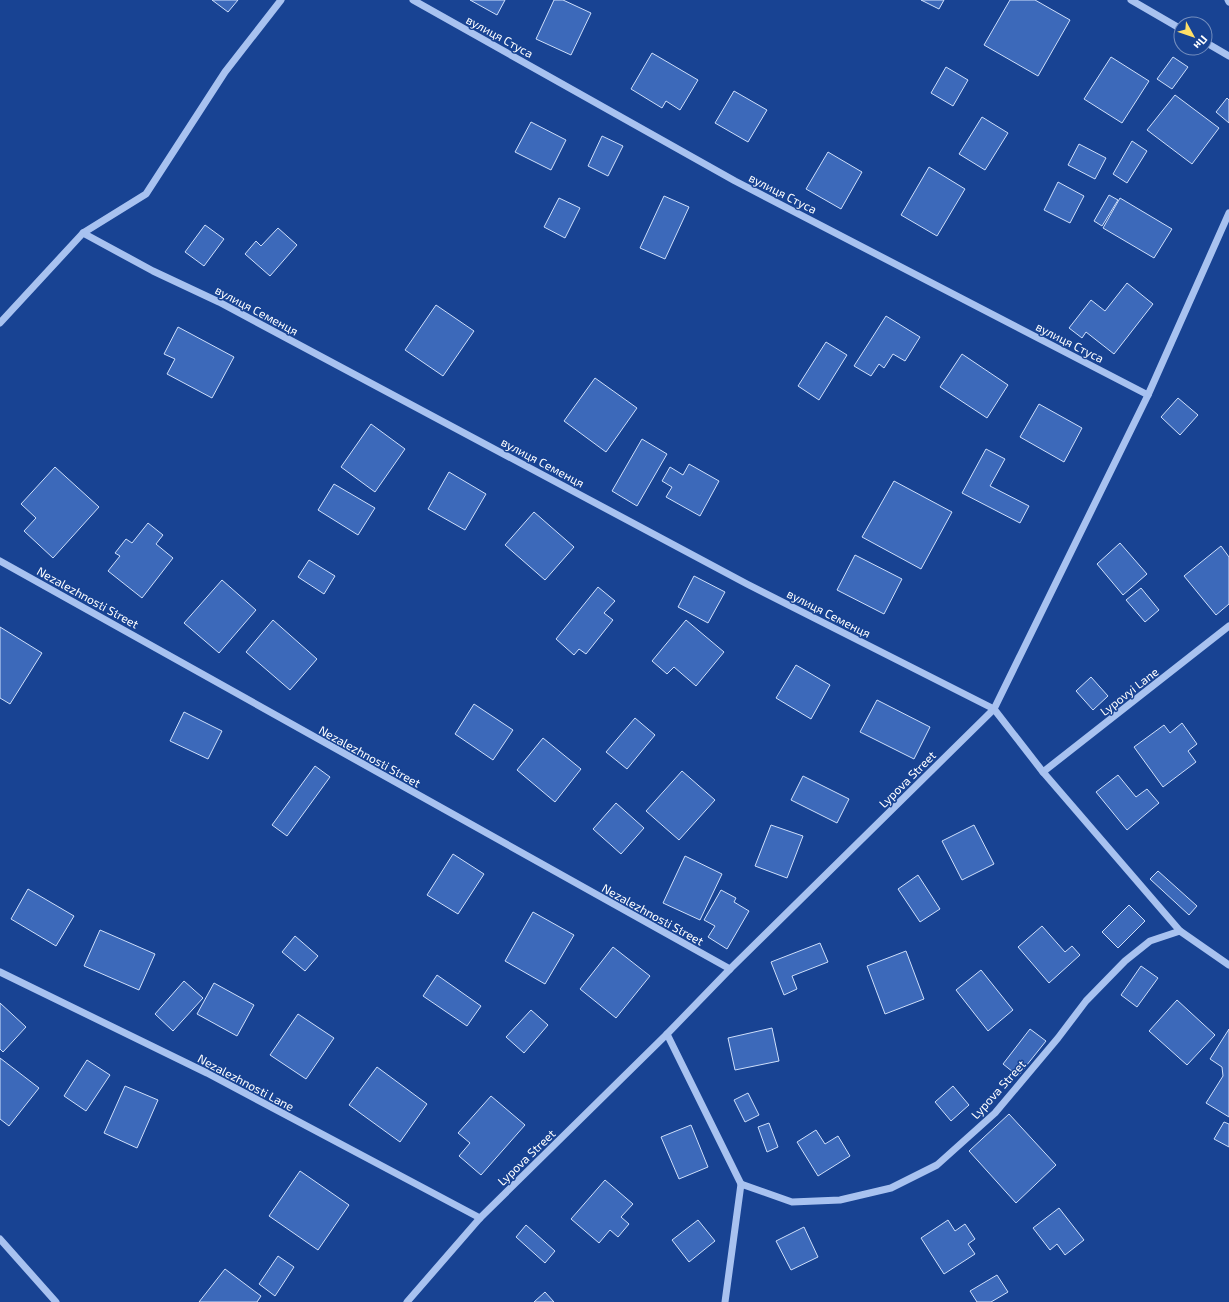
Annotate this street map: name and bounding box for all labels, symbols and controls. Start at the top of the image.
street label: вулиця Стуса [464,12,536,61]
north arrow [1173,16,1213,56]
text: Пн [1191,33,1211,52]
street label: вулиця Стуса [746,170,819,217]
street label: вулиця Семенця [213,282,301,339]
street label: вулиця Стуса [1033,319,1106,366]
street label: вулиця Семенця [499,434,587,491]
street label: Nezalezhnosti Street [35,563,142,631]
street label: вулиця Семенця [784,586,873,641]
street label: Lypovyi Lane [1097,664,1161,718]
street label: Nezalezhnosti Street [317,722,424,790]
street label: Lypova Street [876,747,939,810]
street label: Nezalezhnosti Street [600,880,707,948]
street label: Nezalezhnosti Lane [195,1051,297,1113]
street label: Lypova Street [968,1056,1028,1121]
street label: Lypova Street [494,1126,558,1188]

